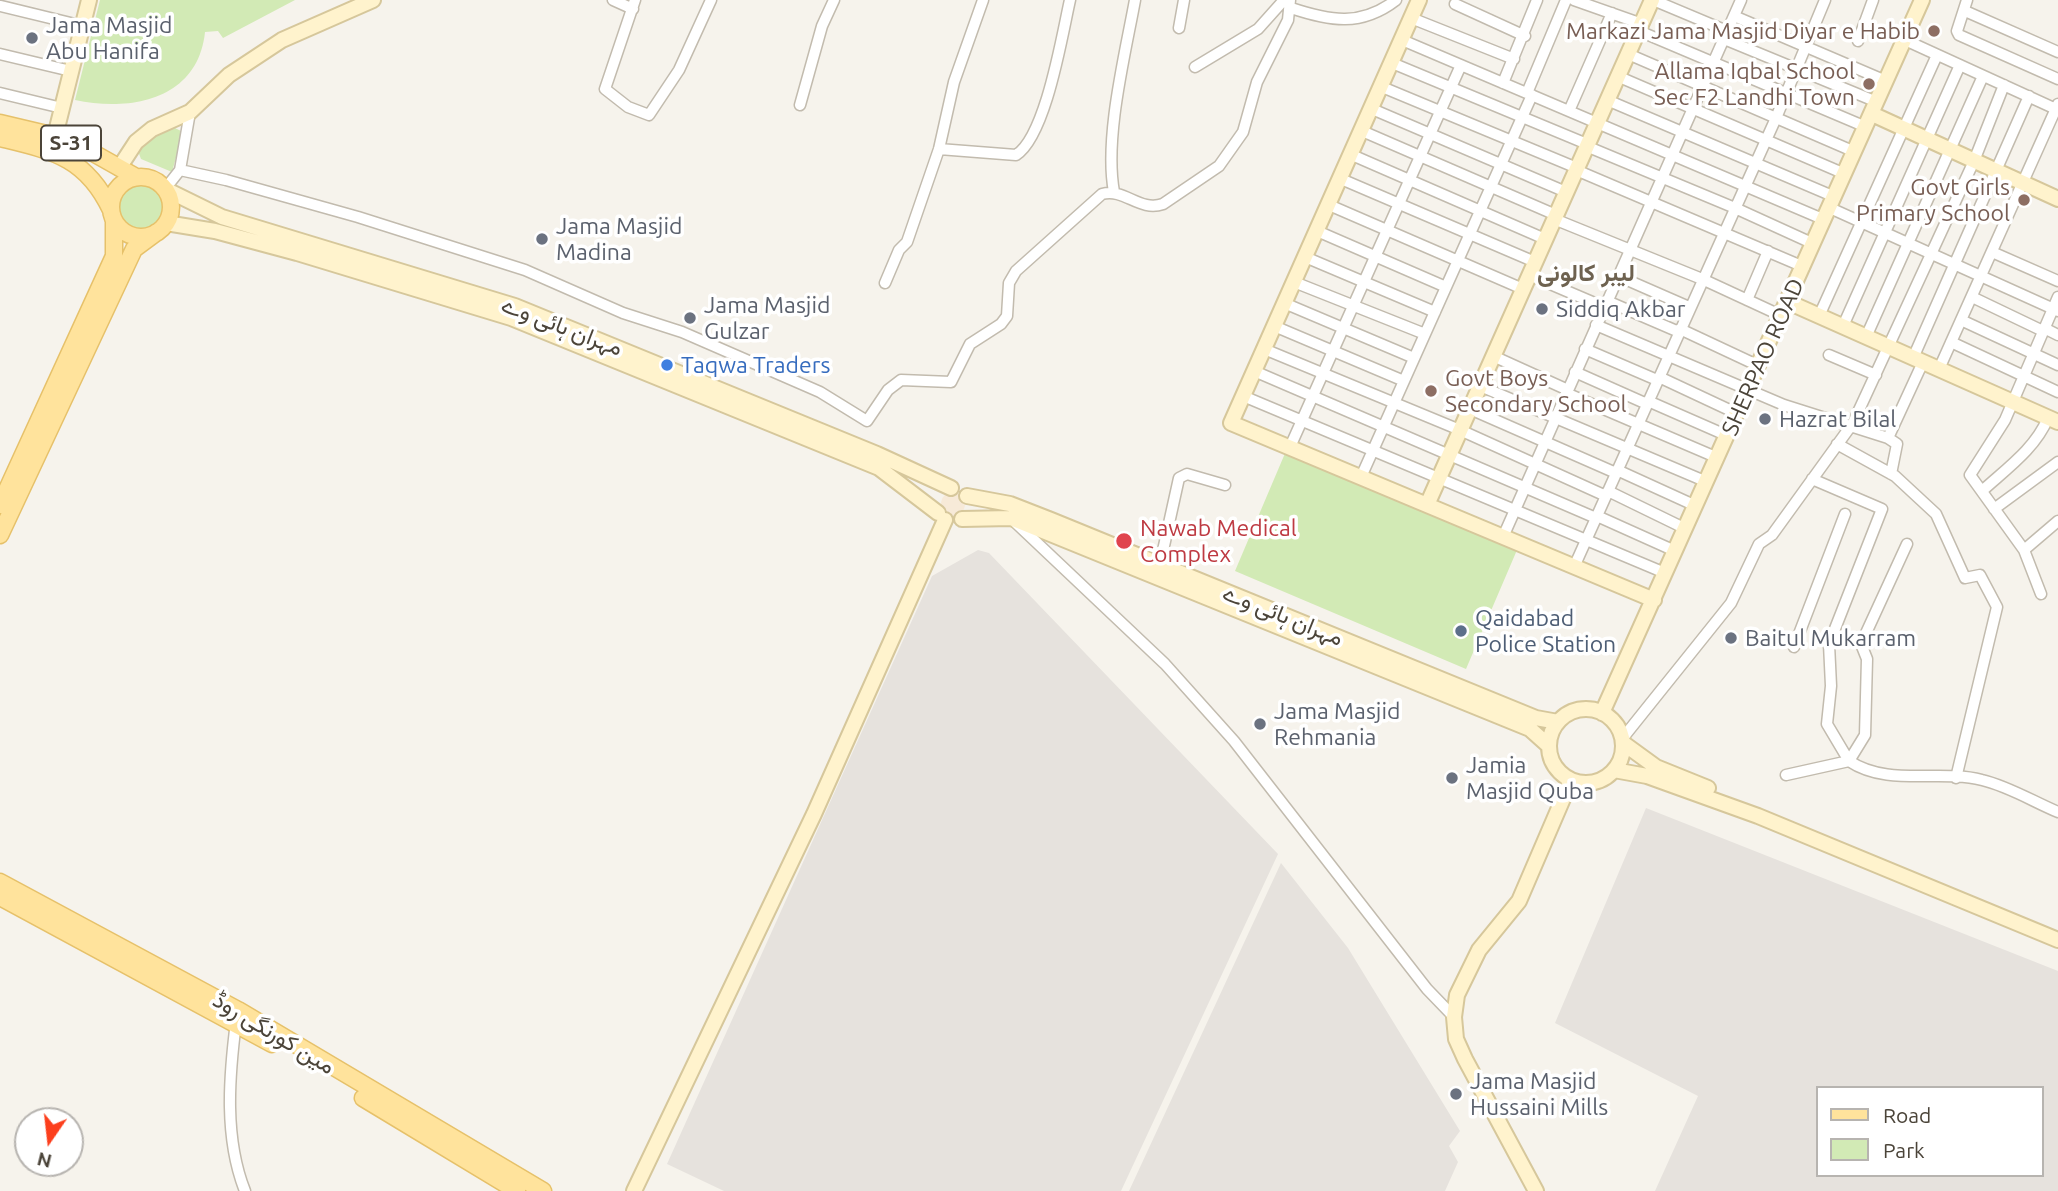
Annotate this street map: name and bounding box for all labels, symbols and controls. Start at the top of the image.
place label: Jama Masjid Abu Hanifa [46,11,172,65]
place label: Markazi Jama Masjid Diyar e Habib [1566,17,1920,45]
marker: Markazi Jama Masjid Diyar e Habib [1926,23,1942,39]
marker: Jama Masjid Abu Hanifa [24,30,40,46]
place label: Allama Iqbal School Sec F2 Landhi Town [1654,57,1855,111]
marker: Allama Iqbal School Sec F2 Landhi Town [1861,76,1877,92]
road number: S-31 [41,125,101,160]
place label: Govt Girls Primary School [1856,173,2010,227]
marker: Govt Girls Primary School [2016,192,2032,208]
place label: Jama Masjid Madina [556,212,682,266]
marker: Jama Masjid Madina [534,231,550,247]
district label: لیبر کالونی [1537,259,1635,287]
street label: SHERPAO ROAD [1716,274,1810,440]
street label: مہران ہائی وے [497,290,627,362]
place label: Jama Masjid Gulzar [704,291,830,345]
place label: Siddiq Akbar [1556,295,1685,323]
marker: Siddiq Akbar [1534,301,1550,317]
marker: Jama Masjid Gulzar [682,310,698,326]
place label: Taqwa Traders [681,351,830,379]
marker: Taqwa Traders [659,357,675,373]
place label: Govt Boys Secondary School [1445,364,1627,418]
marker: Govt Boys Secondary School [1423,383,1439,399]
place label: Hazrat Bilal [1779,405,1896,433]
marker: Hazrat Bilal [1757,411,1773,427]
place label: Nawab Medical Complex [1140,514,1297,568]
marker: Nawab Medical Complex [1114,531,1134,551]
street label: مہران ہائی وے [1219,578,1347,652]
place label: Qaidabad Police Station [1475,604,1616,658]
marker: Qaidabad Police Station [1453,623,1469,639]
place label: Baitul Mukarram [1745,624,1916,652]
marker: Baitul Mukarram [1723,630,1739,646]
place label: Jama Masjid Rehmania [1274,697,1400,751]
marker: Jama Masjid Rehmania [1252,716,1268,732]
place label: Jamia Masjid Quba [1466,751,1594,805]
marker: Jamia Masjid Quba [1444,770,1460,786]
street label: مین کورنگی روڈ [208,986,340,1080]
place label: Jama Masjid Hussaini Mills [1470,1067,1608,1121]
marker: Jama Masjid Hussaini Mills [1448,1086,1464,1102]
legend [1816,1086,2044,1177]
text: Road [1883,1103,1931,1127]
north arrow [14,1107,84,1177]
text: Park [1883,1138,1925,1162]
text: N [35,1148,54,1173]

